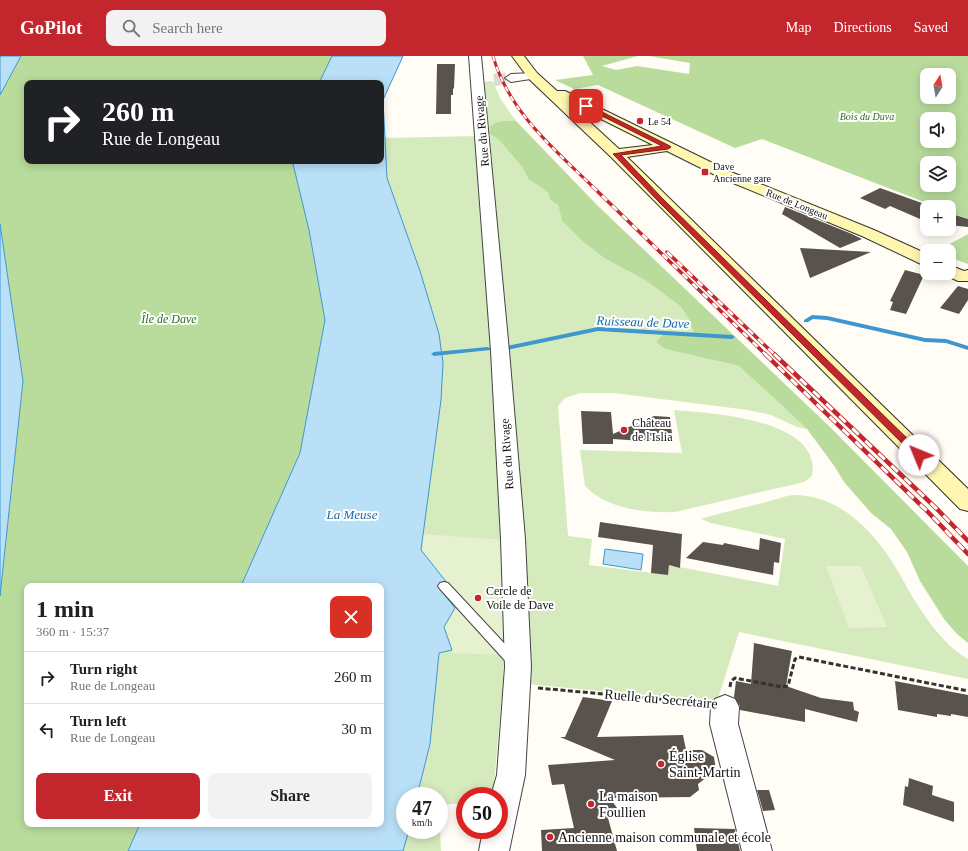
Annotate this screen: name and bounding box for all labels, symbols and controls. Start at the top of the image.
search box [106,10,386,46]
text: GoPilot [20,17,82,38]
icon: search [120,17,142,39]
text: Search here [152,20,223,36]
text: Map [786,20,811,35]
text: Directions [833,20,892,35]
text: Saved [914,20,948,35]
north arrow [920,68,956,104]
map controls [920,68,956,280]
pin [569,89,603,123]
street label: Rue du Rivage [472,95,492,167]
icon: arrive [575,95,597,117]
icon: right [36,96,88,148]
text: 260 m [102,96,174,127]
park label: Bois du Duva [840,111,894,122]
button: sound [920,112,956,148]
marker: Le 54 [635,116,645,126]
place label: Le 54 [648,116,671,127]
text: Rue de Longeau [102,129,220,149]
button: layers [920,156,956,192]
place label: Dave Ancienne gare [713,161,772,184]
marker: Dave Ancienne gare [700,167,710,177]
street label: Rue de Longeau [765,187,829,221]
button: + [920,200,956,236]
button: − [920,244,956,280]
park label: Île de Dave [140,312,197,326]
water label: Ruisseau de Dave [595,313,690,331]
place label: Château de l'Islia [632,416,673,444]
street label: Rue du Rivage [498,418,516,490]
marker: Château de l'Islia [619,425,629,435]
position arrow [898,434,940,476]
water label: La Meuse [326,507,378,522]
place label: Cercle de Voile de Dave [486,584,554,612]
marker: Cercle de Voile de Dave [473,593,483,603]
text: 1 min [36,596,94,622]
button: close [330,596,372,638]
text: 360 m · 15:37 [36,624,109,639]
text: Turn right [70,661,137,677]
icon: right [36,667,58,689]
text: 260 m [334,669,372,685]
text: Rue de Longeau [70,678,155,693]
street label: Ruelle du Secrétaire [604,687,718,711]
text: Turn left [70,713,127,729]
icon: left [36,719,58,741]
text: 30 m [342,721,372,737]
text: Rue de Longeau [70,730,155,745]
place label: Église Saint-Martin [669,748,741,780]
marker: Église Saint-Martin [656,759,666,769]
button: Exit [36,773,200,819]
button: Share [208,773,372,819]
speed limit sign: 50 [456,787,508,839]
place label: La maison Foullien [599,789,658,820]
text: 47 [412,797,432,819]
marker: La maison Foullien [586,799,596,809]
text: km/h [412,817,432,828]
place label: Ancienne maison communale et école [558,830,771,845]
marker: Ancienne maison communale et école [545,832,555,842]

